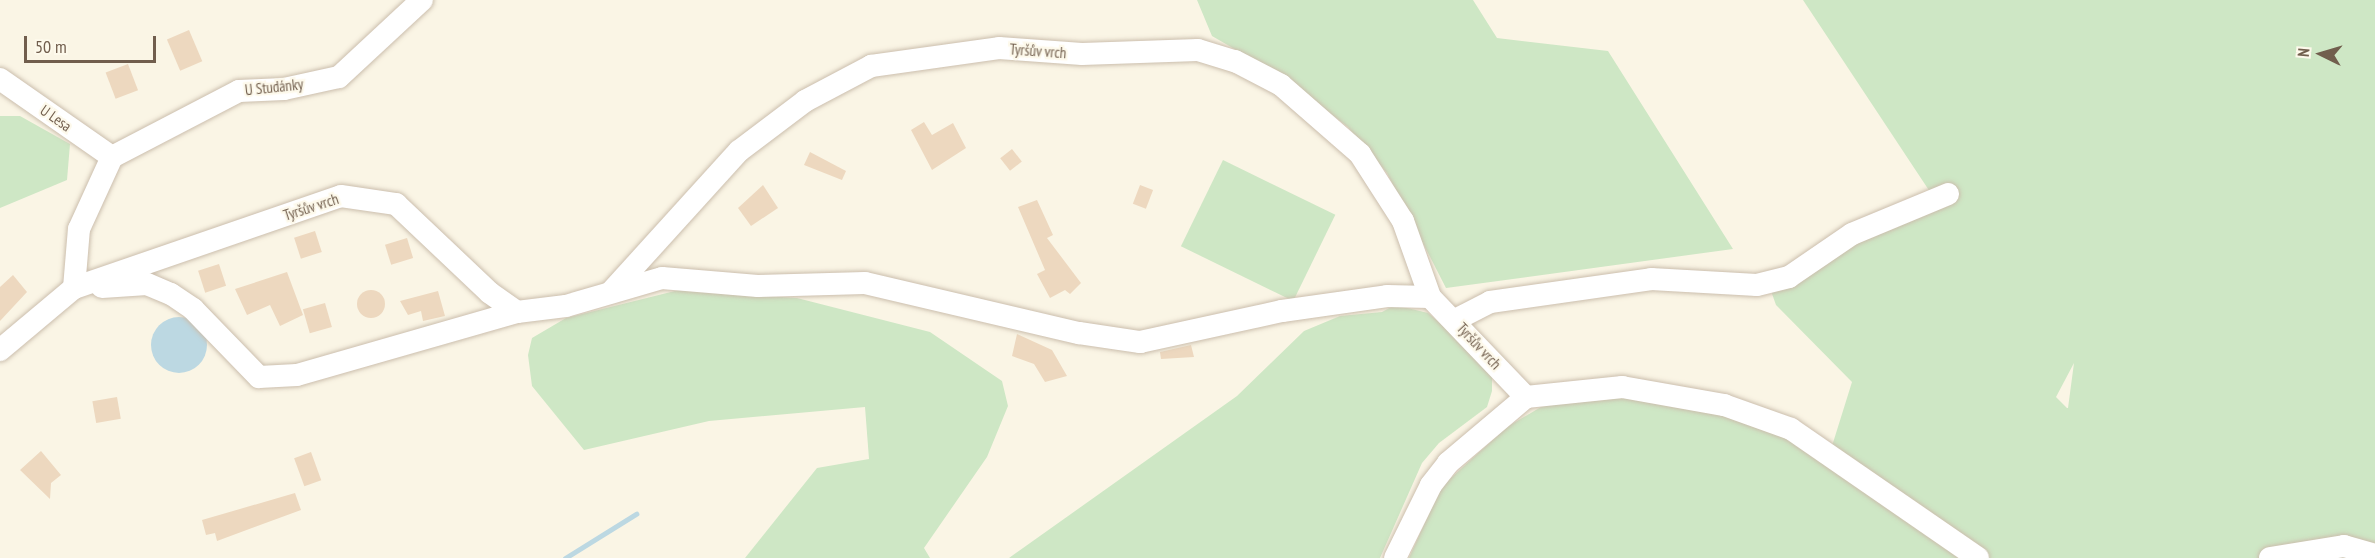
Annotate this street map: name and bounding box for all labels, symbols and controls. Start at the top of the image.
scale bar [27,24,159,62]
north arrow [2291,24,2351,84]
text: 50 m [35,35,67,58]
street label: Tyršův vrch [1009,40,1067,62]
text: N [2293,47,2313,58]
street label: U Studánky [244,75,304,99]
street label: U Lesa [37,101,75,135]
street label: Tyršův vrch [281,190,341,224]
street label: Tyršův vrch [1453,319,1505,373]

